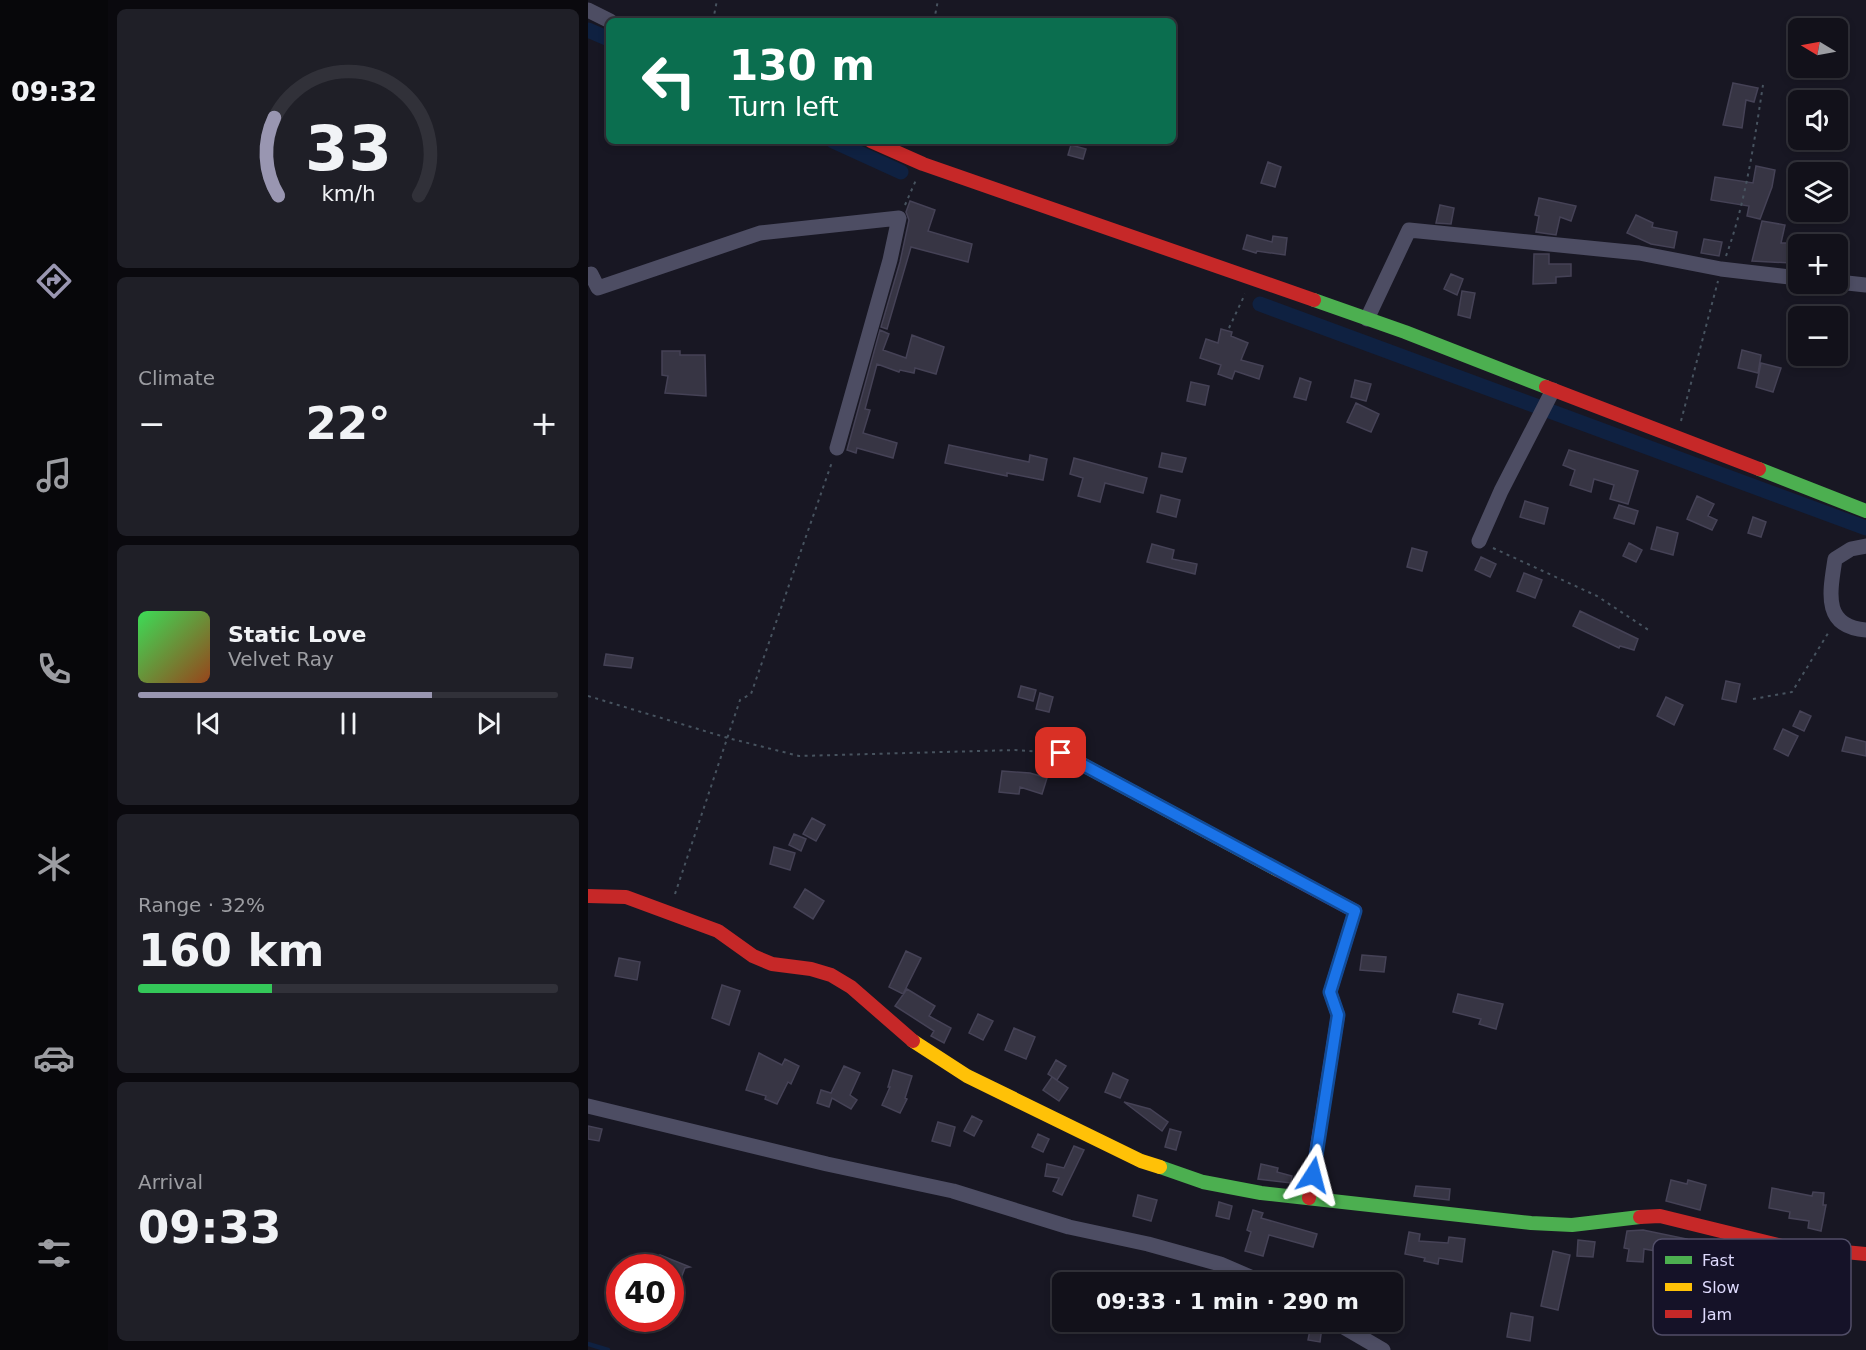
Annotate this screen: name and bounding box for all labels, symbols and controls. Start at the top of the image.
north arrow [1788,18,1848,78]
map controls [1788,18,1848,366]
text: 130 m [729,41,875,90]
icon: left [630,42,708,120]
text: 09:32 [11,76,97,107]
button: sound [1788,90,1848,150]
text: Turn left [729,91,839,122]
text: 33 [305,112,391,185]
button: layers [1788,162,1848,222]
text: km/h [321,181,375,206]
button: + [1788,234,1848,294]
icon: directions [33,260,75,302]
button: − [1788,306,1848,366]
text: Climate [138,366,215,390]
text: 22° [305,397,391,450]
text: − [138,404,166,443]
text: + [530,404,558,443]
icon: music [33,454,75,496]
text: Static Love [228,622,366,647]
text: Velvet Ray [228,647,334,671]
icon: phone [33,648,75,690]
icon: previous [192,707,225,740]
icon: pause [332,707,365,740]
icon: next [472,707,505,740]
pin [1035,727,1086,778]
icon: arrive [1044,736,1077,769]
icon: climate [33,843,75,885]
text: Range · 32% [138,893,265,917]
text: 160 km [138,924,324,977]
icon: car [33,1037,75,1079]
position arrow [1281,1143,1345,1207]
text: Arrival [138,1170,203,1194]
text: 09:33 [138,1201,281,1254]
icon: filters [33,1232,75,1274]
legend [1653,1239,1851,1335]
text: Fast [1702,1251,1734,1270]
speed limit sign: 40 [606,1254,684,1332]
text: Slow [1702,1278,1739,1297]
text: 09:33 · 1 min · 290 m [1096,1289,1359,1314]
text: Jam [1701,1305,1732,1324]

